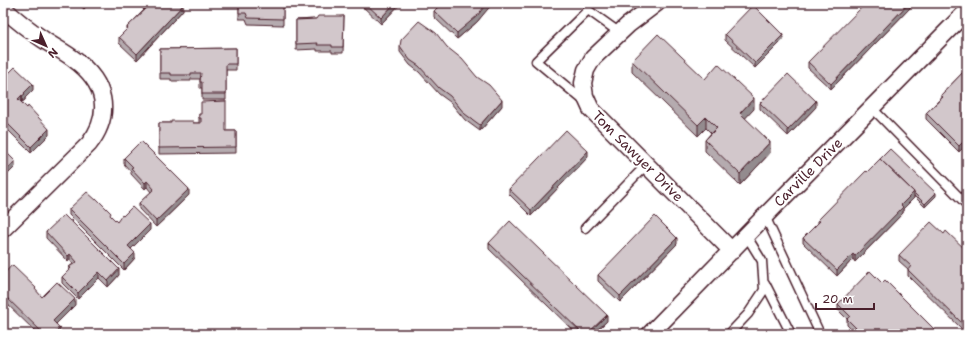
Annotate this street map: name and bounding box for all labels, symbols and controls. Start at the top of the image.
north arrow [26,26,66,66]
text: N [44,44,61,61]
street label: Tom Sawyer Drive [589,107,687,205]
street label: Carville Drive [770,134,846,210]
scale bar [816,285,874,311]
text: 20 m [822,291,853,307]

